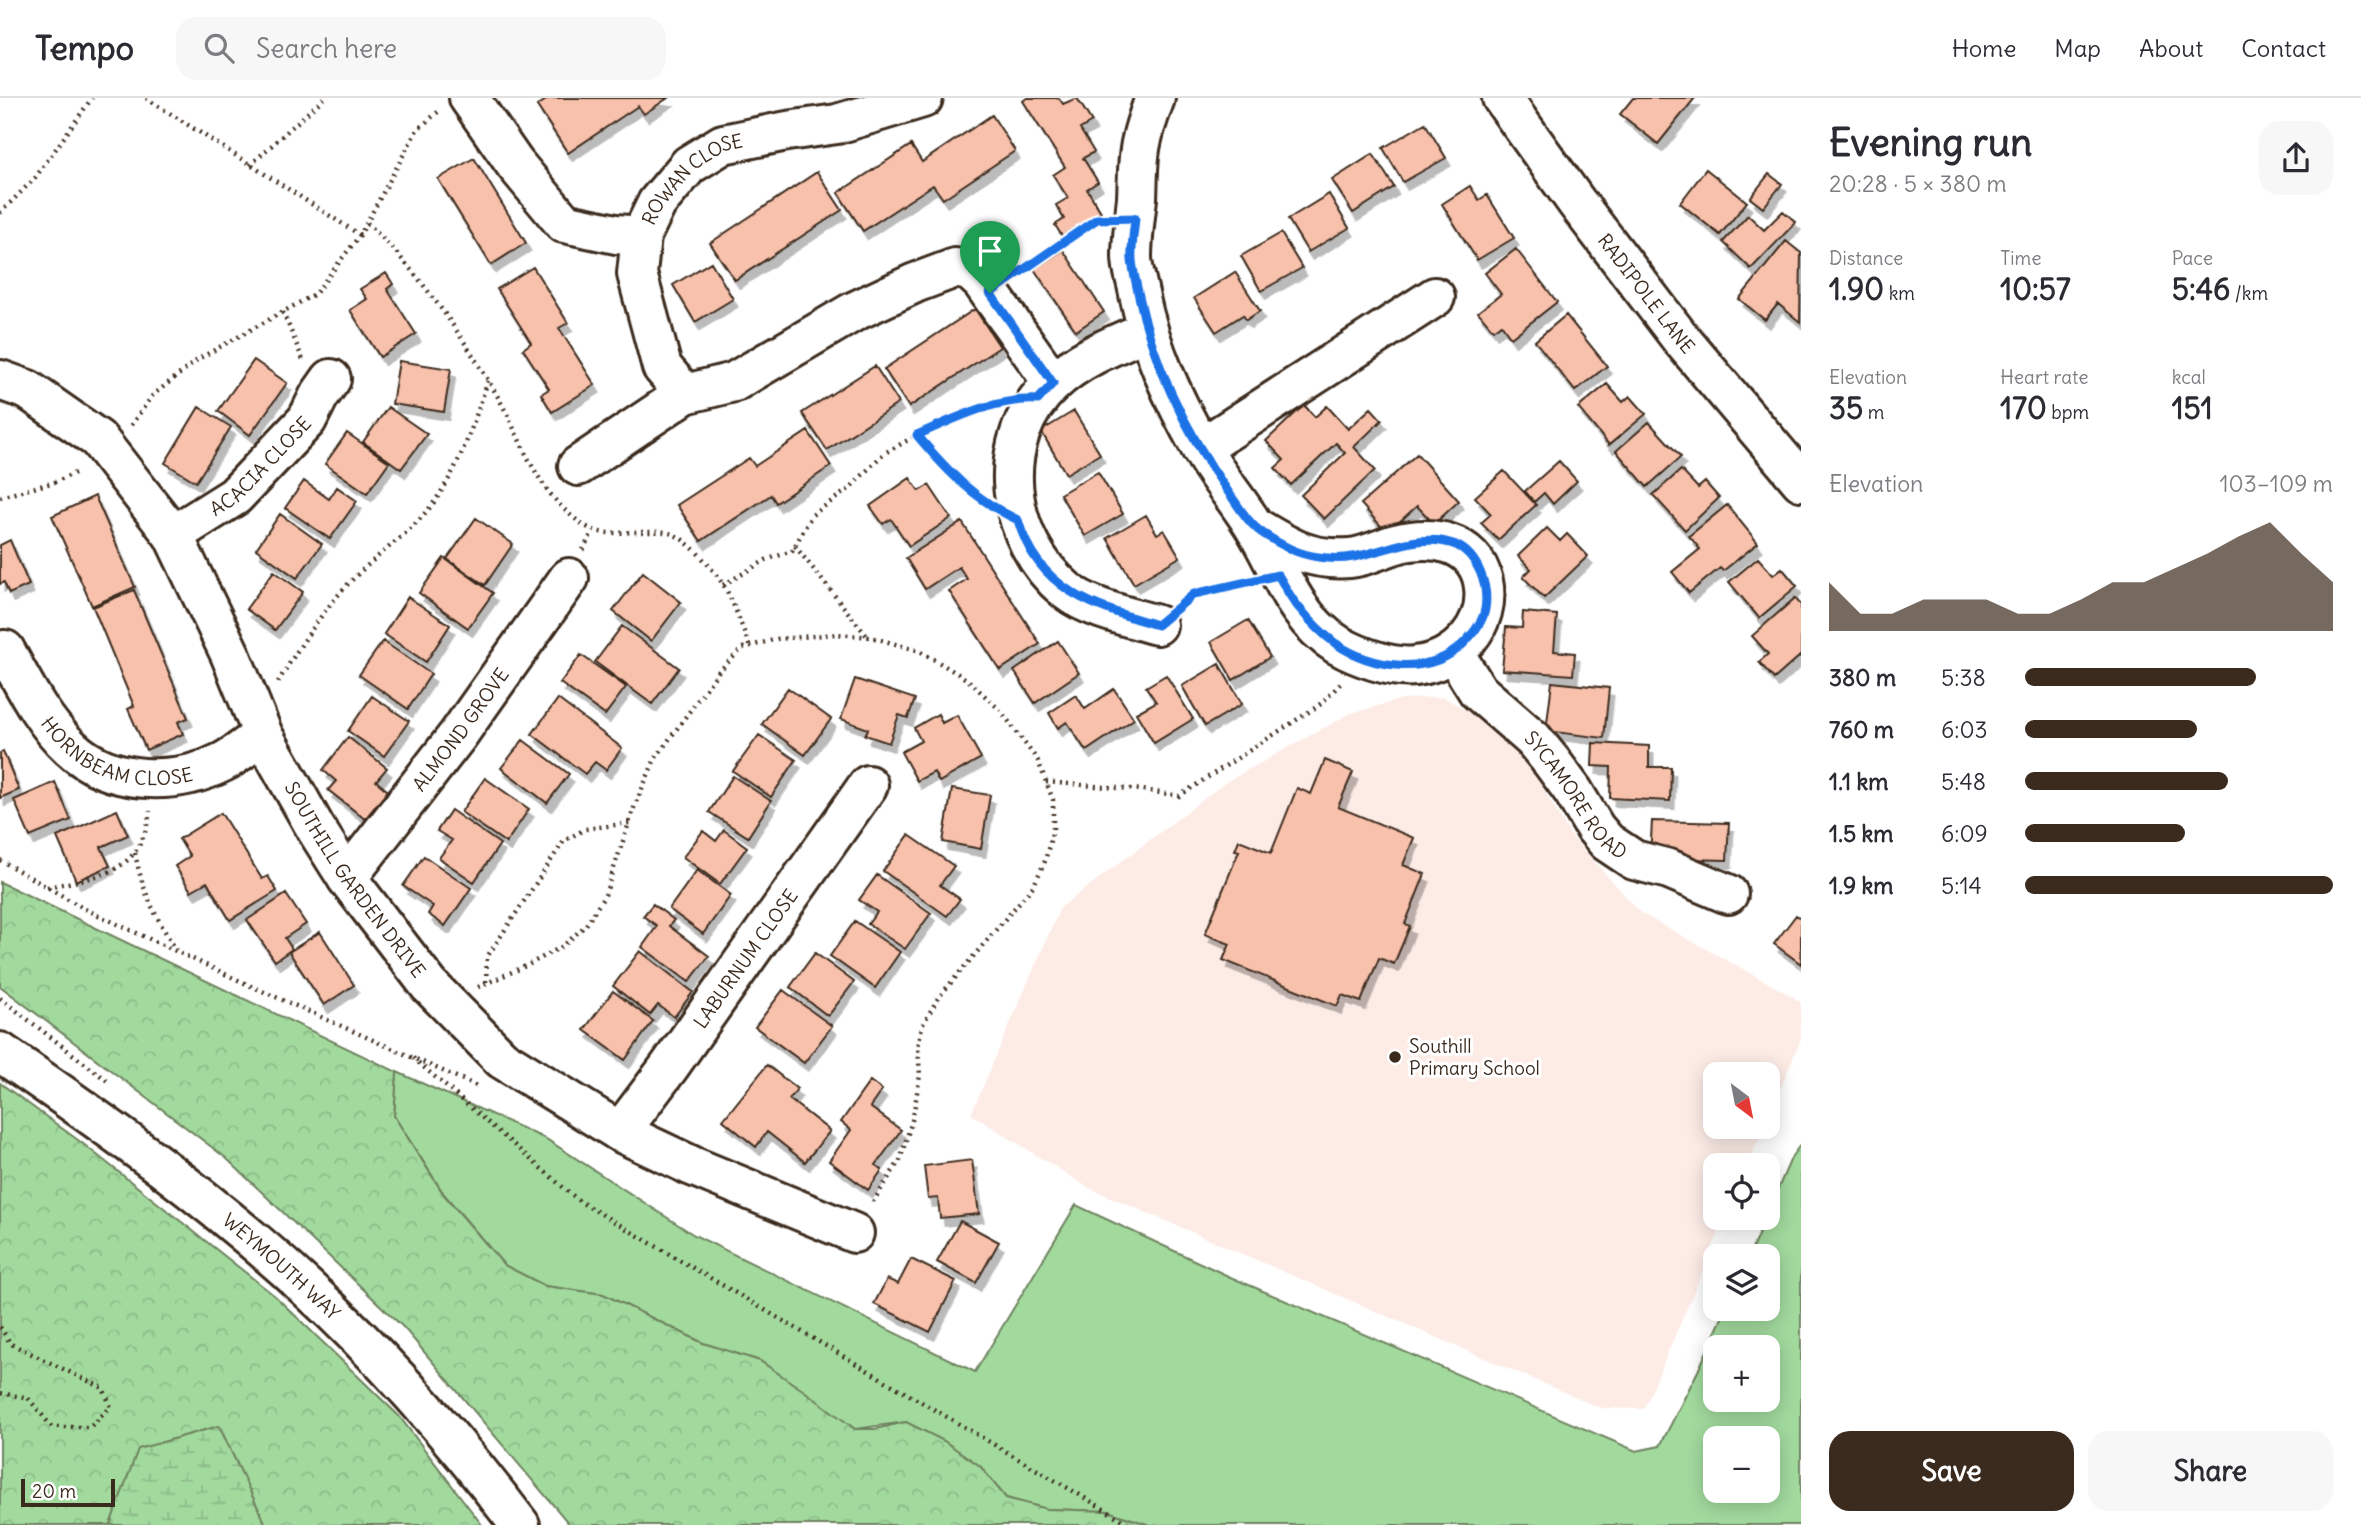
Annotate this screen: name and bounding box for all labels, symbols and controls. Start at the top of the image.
search box [176,17,666,80]
text: Tempo [35,27,134,69]
icon: search [200,29,238,67]
text: Search here [256,32,397,65]
text: Home [1952,33,2016,63]
text: Map [2054,33,2101,63]
text: About [2139,33,2203,63]
text: Contact [2241,33,2326,63]
text: Evening run [1829,119,2032,166]
button: share [2259,121,2333,195]
street label: ROWAN CLOSE [636,128,745,229]
text: 20:28 · 5 × 380 m [1829,169,2007,198]
pin [960,221,1020,293]
street label: RADIPOLE LANE [1593,229,1700,358]
icon: arrive [971,232,1009,270]
text: Distance [1829,246,1903,270]
text: Time [2000,246,2041,270]
text: Pace [2172,246,2213,270]
text: 1.90 [1829,270,1884,308]
text: 10:57 [2000,270,2071,308]
text: 5:46 [2172,270,2230,308]
text: km [1884,281,1915,305]
text: /km [2230,281,2268,305]
text: Elevation [1829,365,1907,389]
text: Heart rate [2000,365,2088,389]
text: kcal [2172,365,2206,389]
text: 35 [1829,389,1863,427]
text: 170 [2000,389,2047,427]
text: 151 [2172,389,2213,427]
text: m [1863,400,1884,424]
text: bpm [2047,400,2089,424]
street label: ACACIA CLOSE [205,411,316,521]
text: Elevation [1829,469,1923,498]
text: 103–109 m [2219,469,2333,498]
street label: ALMOND GROVE [407,663,514,796]
text: 380 m [1829,663,1896,692]
text: 5:38 [1941,663,1986,692]
street label: HORNBEAM CLOSE [36,712,195,790]
text: 760 m [1829,715,1894,744]
text: 6:03 [1941,715,1988,744]
street label: SYCAMORE ROAD [1520,725,1632,864]
text: 1.1 km [1829,767,1888,796]
text: 5:48 [1941,767,1986,796]
street label: SOUTHILL GARDEN DRIVE [280,777,431,982]
text: 1.5 km [1829,819,1894,848]
text: 6:09 [1941,819,1988,848]
text: 1.9 km [1829,871,1894,900]
text: 5:14 [1941,871,1982,900]
street label: LABURNUM CLOSE [688,884,803,1033]
place label: Southill Primary School [1409,1034,1540,1080]
marker: Southill Primary School [1387,1049,1403,1065]
north arrow [1703,1062,1780,1139]
map controls [1703,1062,1780,1503]
button: locate [1703,1153,1780,1230]
street label: WEYMOUTH WAY [218,1208,345,1325]
button: layers [1703,1244,1780,1321]
button: + [1703,1335,1780,1412]
button: − [1703,1426,1780,1503]
button: Save [1829,1431,2074,1511]
button: Share [2088,1431,2333,1511]
scale bar [21,1476,116,1508]
text: 20 m [32,1479,76,1503]

